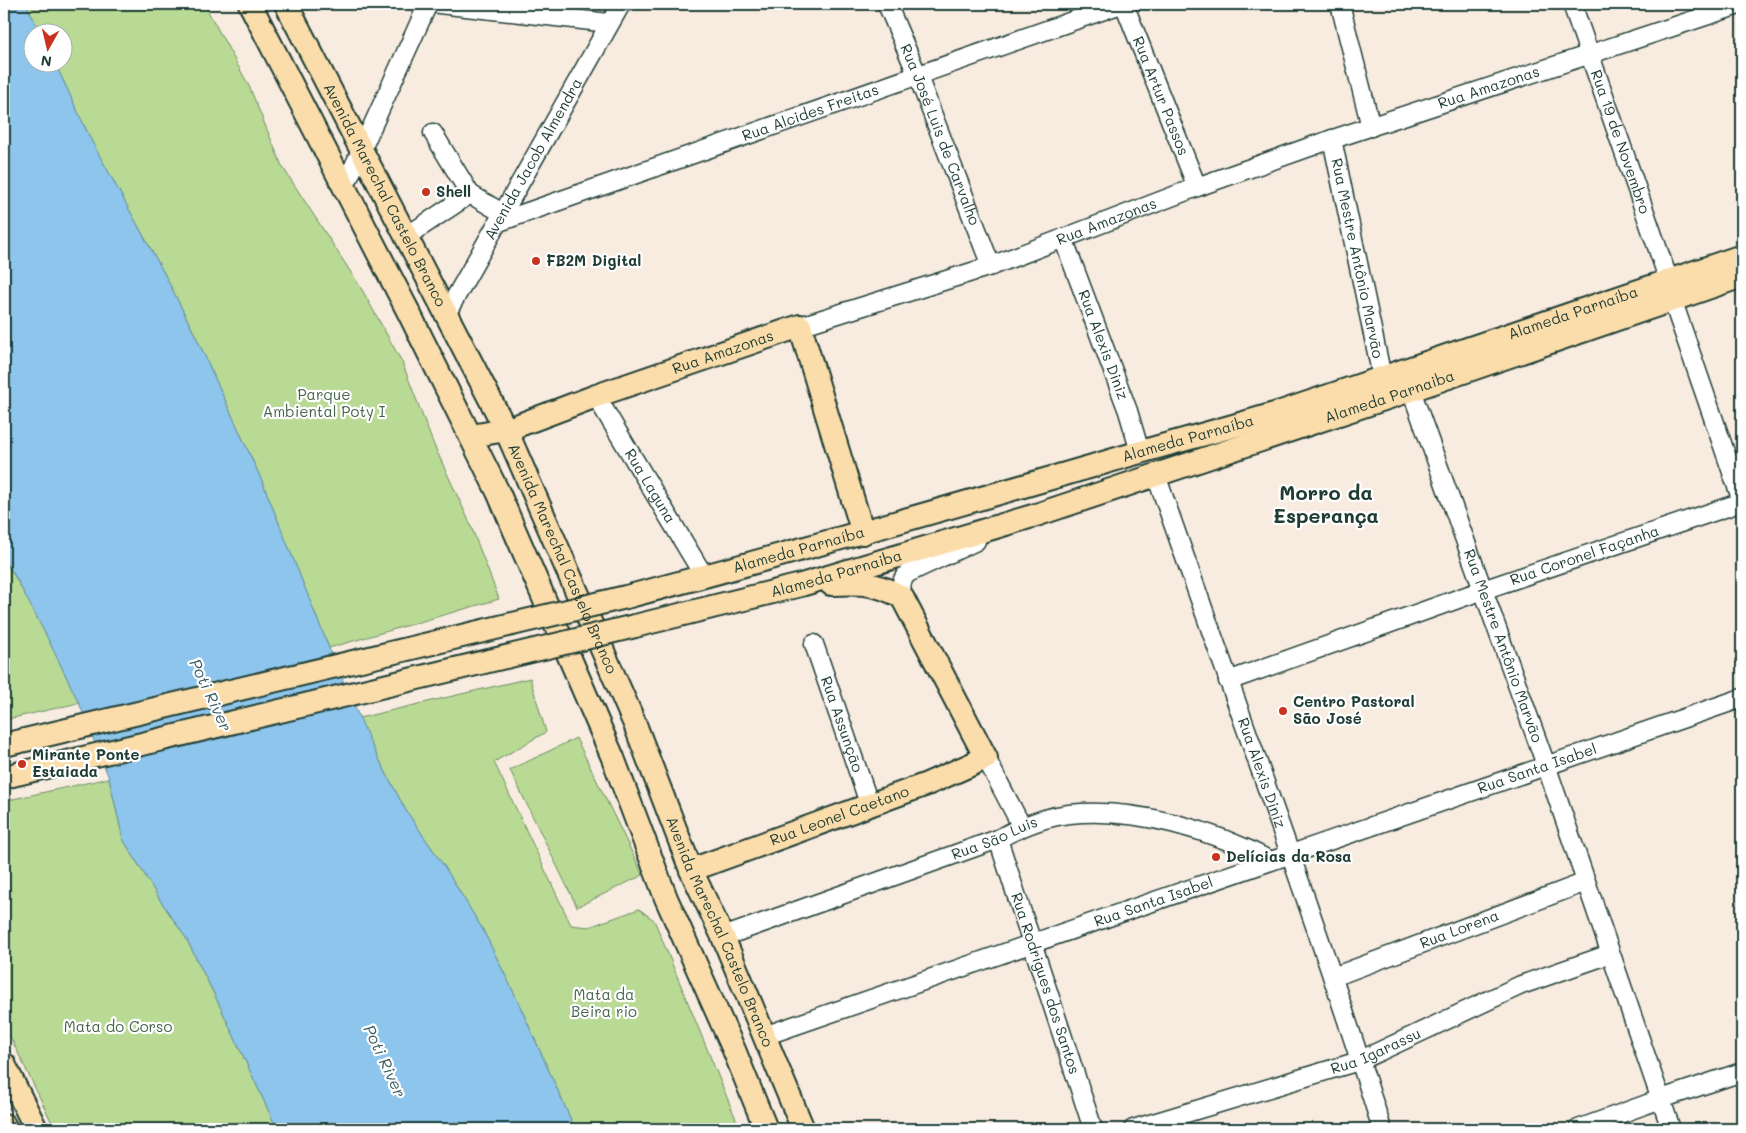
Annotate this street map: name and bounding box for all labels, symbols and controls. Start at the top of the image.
north arrow [22,22,72,72]
street label: Rua Artur Passos [1129,33,1194,158]
street label: Rua José Luis de Carvalho [896,41,985,228]
text: N [40,51,53,72]
street label: Rua Amazonas [1435,61,1542,113]
street label: Rua 19 de Novembro [1587,67,1656,216]
street label: Avenida Jacob Almendra [479,74,586,243]
street label: Avenida Marechal Castelo Branco [319,79,452,310]
street label: Rua Alcides Freitas [739,79,881,145]
street label: Rua Mestre Antônio Marvão [1327,156,1389,360]
place label: Shell [436,181,471,201]
marker: Shell [420,186,432,198]
street label: Rua Amazonas [1053,192,1159,249]
place label: FB2M Digital [546,250,641,270]
marker: FB2M Digital [530,255,542,267]
street label: Alameda Parnaíba [1505,281,1640,343]
street label: Rua Alexis Diniz [1074,287,1134,402]
street label: Rua Amazonas [669,325,776,378]
street label: Alameda Parnaiba [1322,365,1457,427]
park label: Parque Ambiental Poty I [263,384,386,421]
street label: Alameda Parnaíba [1120,410,1256,466]
street label: Avenida Marechal Castelo Branco [504,440,623,677]
street label: Rua Laguna [621,444,681,527]
district label: Morro da Esperança [1273,479,1379,528]
street label: Rua Coronel Façanha [1507,520,1661,589]
street label: Alameda Parnaíba [730,521,867,577]
street label: Alameda Parnaiba [768,545,904,601]
street label: Rua Mestre Antônio Marvão [1460,546,1548,745]
water label: Poti River [185,655,237,735]
street label: Rua Assunção [817,673,869,775]
place label: Centro Pastoral São José [1293,691,1415,728]
marker: Centro Pastoral São José [1277,705,1289,717]
street label: Rua Alexis Diniz [1234,715,1291,831]
street label: Rua Santa Isabel [1475,738,1599,798]
place label: Mirante Ponte Estaiada [32,744,139,781]
marker: Mirante Ponte Estaiada [16,758,28,770]
street label: Rua Leonel Caetano [767,780,912,850]
street label: Rua São Luis [948,811,1040,864]
street label: Avenida Marechal Castelo Branco [662,813,779,1050]
place label: Delícias da Rosa [1226,846,1352,866]
marker: Delícias da Rosa [1210,851,1222,863]
street label: Rua Santa Isabel [1091,871,1215,931]
street label: Rua Rodrigues dos Santos [1007,890,1085,1077]
street label: Rua Lorena [1417,905,1502,953]
park label: Mata da Beira rio [571,984,637,1021]
park label: Mata do Corso [64,1016,172,1036]
water label: Poti River [359,1021,411,1101]
street label: Rua Igarassu [1328,1023,1424,1078]

